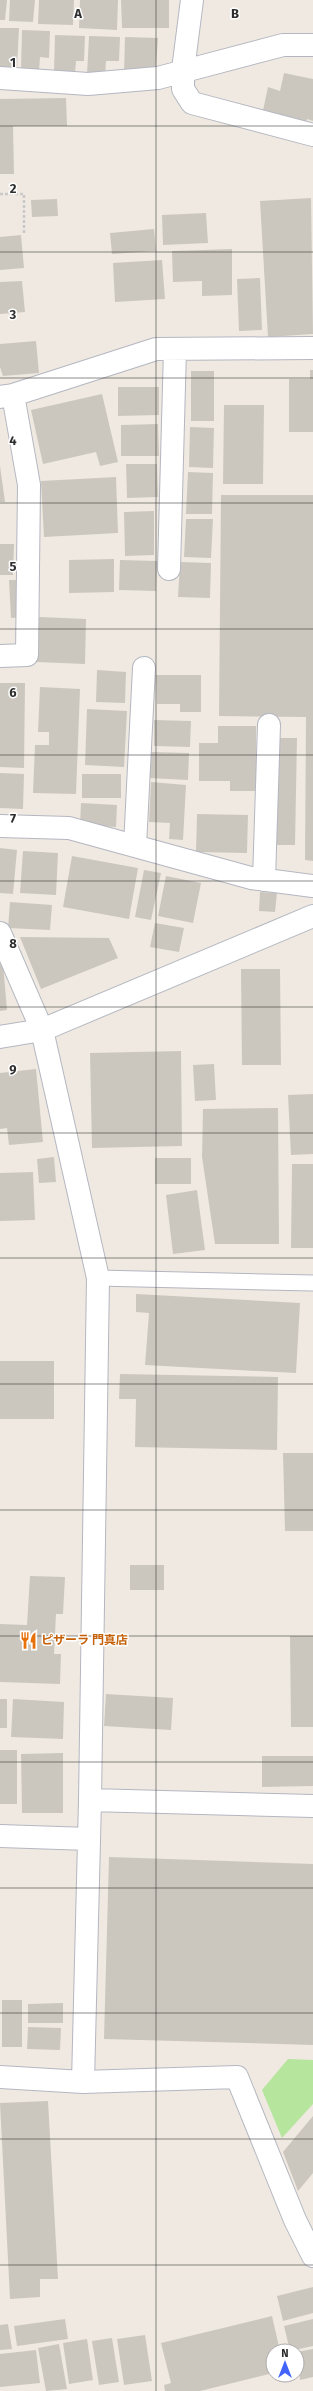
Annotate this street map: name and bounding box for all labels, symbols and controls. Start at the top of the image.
text: A [73,6,82,21]
text: B [231,6,239,21]
text: 1 [10,55,16,70]
text: 2 [10,181,17,196]
text: 3 [9,307,17,322]
text: 4 [9,433,17,448]
text: 5 [10,559,17,574]
text: 6 [9,685,17,700]
text: 7 [10,811,16,826]
text: 8 [9,936,17,951]
text: 9 [9,1062,17,1077]
restaurant icon: ピザーラ 門真店 [18,1630,38,1650]
place label: ピザーラ 門真店 [41,1633,128,1647]
north arrow [265,2343,305,2383]
text: N [281,2347,289,2360]

